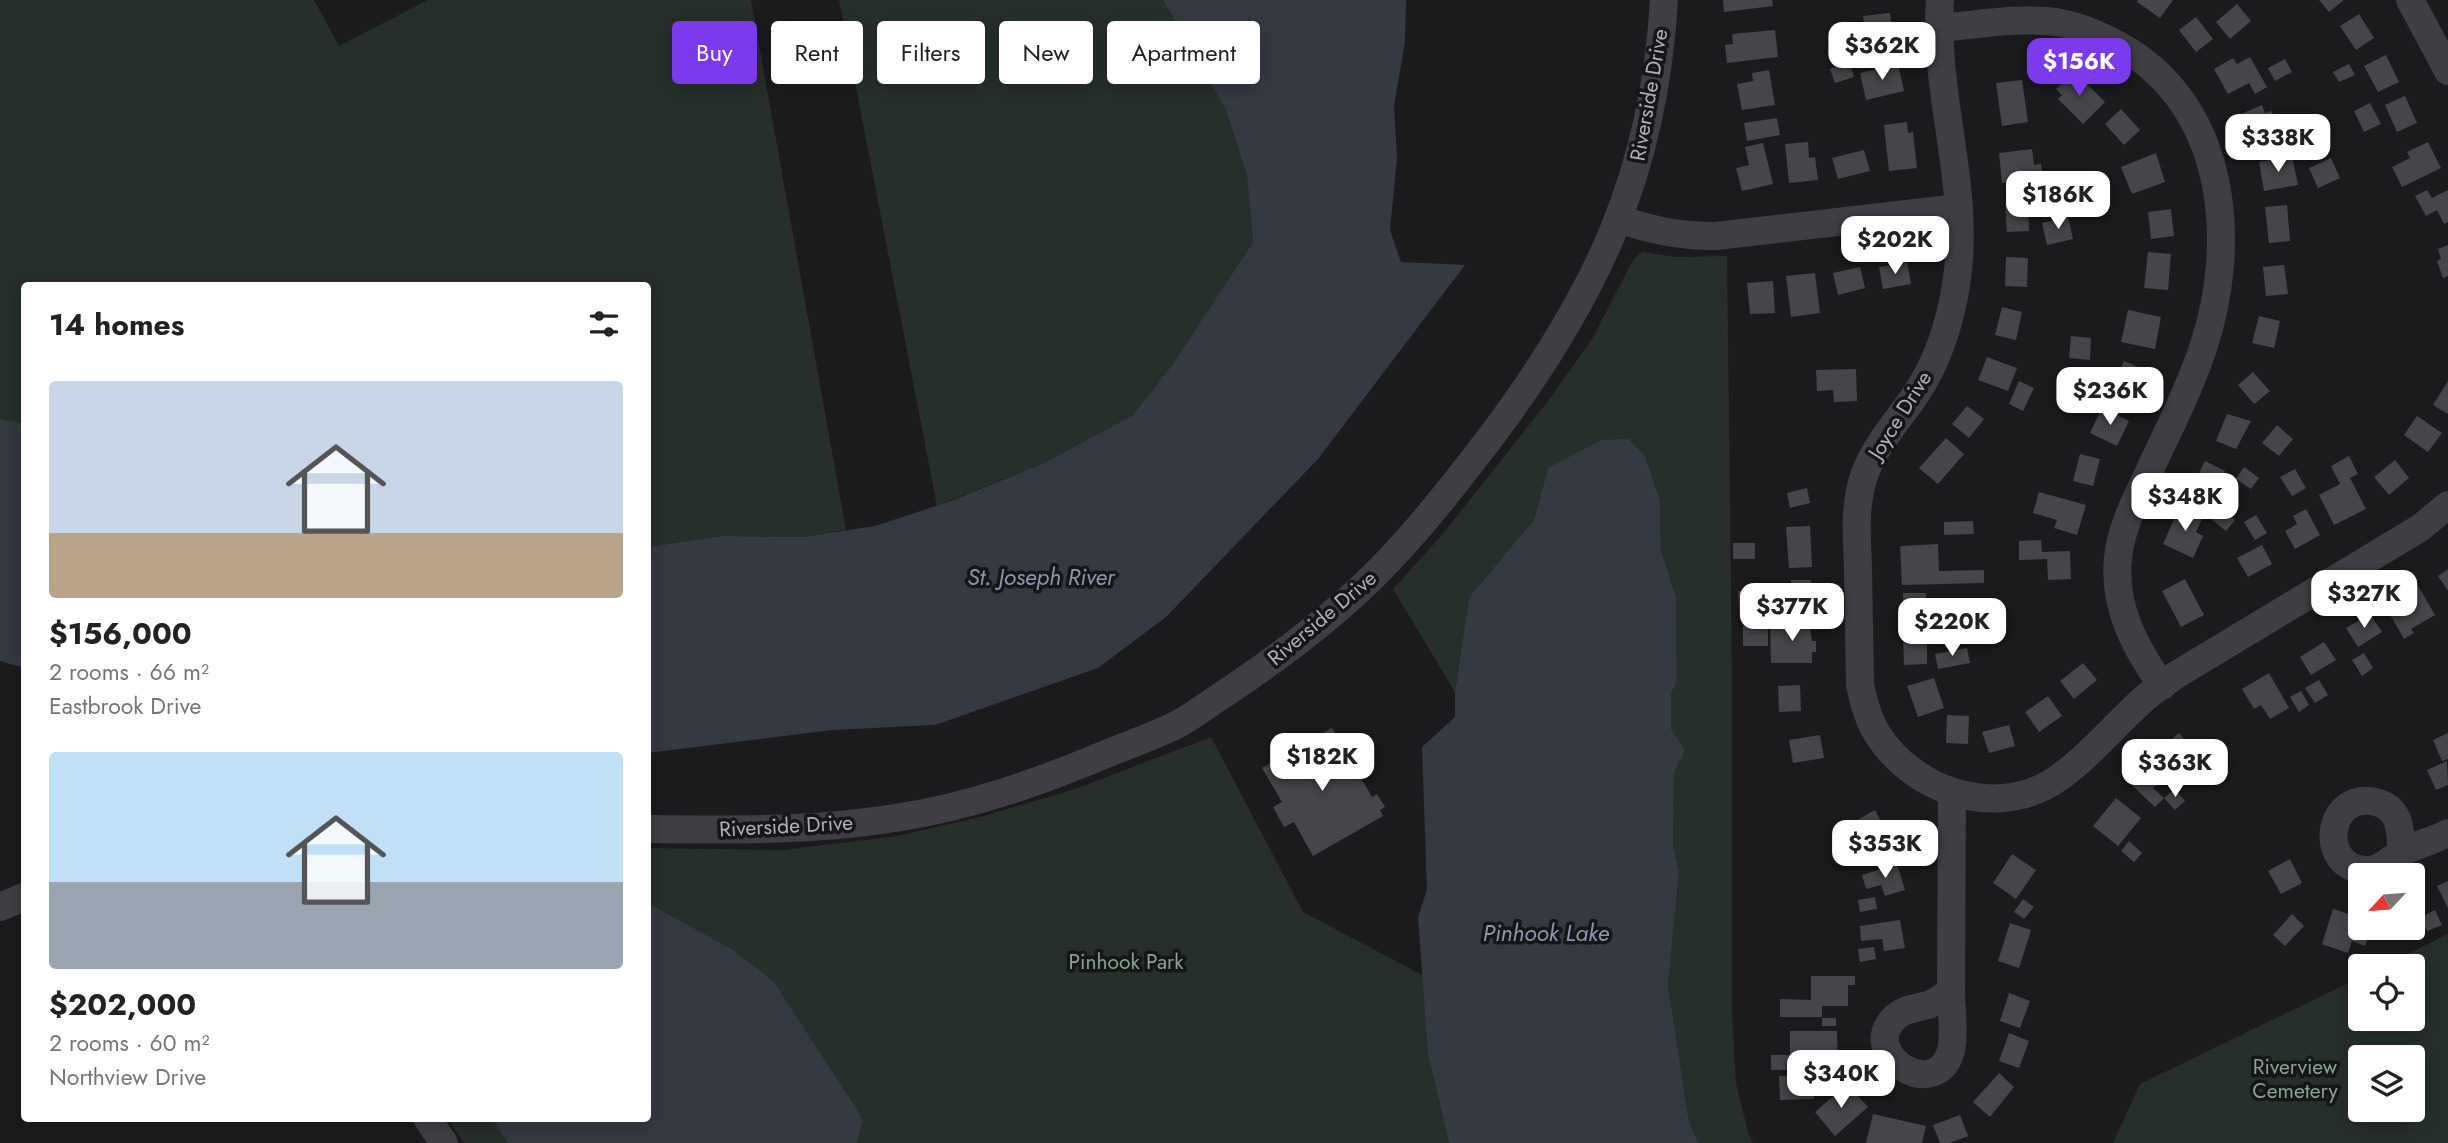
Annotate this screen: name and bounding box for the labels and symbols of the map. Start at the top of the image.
pin: $362K [1833,22,1931,82]
street label: Riverside Drive [1623,26,1675,164]
pin: $156K [2030,38,2128,98]
pin: $338K [2229,114,2327,174]
pin: $186K [2009,172,2107,231]
pin: $202K [1846,216,1944,276]
street label: Joyce Drive [1859,365,1939,467]
pin: $236K [2061,368,2159,427]
pin: $348K [2136,474,2234,533]
water label: St. Joseph River [967,560,1116,594]
street label: Riverside Drive [1261,563,1383,673]
pin: $327K [2315,570,2413,630]
pin: $377K [1743,584,1841,643]
pin: $220K [1903,598,2001,658]
pin: $182K [1273,734,1371,793]
pin: $363K [2126,740,2224,799]
street label: Riverside Drive [718,808,854,844]
pin: $353K [1836,820,1934,880]
north arrow [2348,863,2426,940]
water label: Pinhook Lake [1483,916,1610,950]
park label: Pinhook Park [1069,947,1184,977]
pin: $340K [1792,1050,1890,1110]
park label: Riverview Cemetery [2252,1052,2338,1106]

